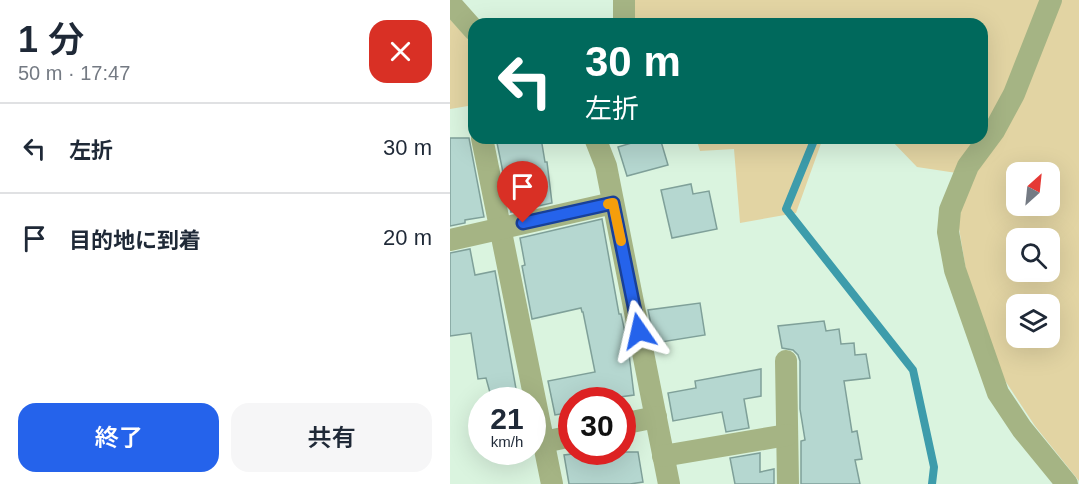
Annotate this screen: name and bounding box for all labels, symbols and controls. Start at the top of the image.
text: 1 分 [18,19,84,60]
button: close [369,20,432,83]
text: 30 m [585,38,681,85]
icon: left [486,42,564,120]
text: 50 m · 17:47 [18,62,130,84]
text: 左折 [585,94,639,124]
icon: left [18,132,51,165]
text: 30 m [383,135,432,160]
text: 左折 [69,138,113,163]
pin [497,161,548,223]
north arrow [1006,162,1060,216]
map controls [1006,162,1060,348]
icon: arrive [506,170,539,203]
icon: arrive [18,222,51,255]
text: 20 m [383,225,432,250]
text: 目的地に到着 [69,228,201,253]
button: search [1006,228,1060,282]
button: layers [1006,294,1060,348]
position arrow [607,299,671,363]
speed limit sign: 30 [558,387,636,465]
text: 21 [490,402,524,435]
button: 終了 [18,403,219,472]
button: 共有 [231,403,432,472]
text: km/h [491,433,523,450]

